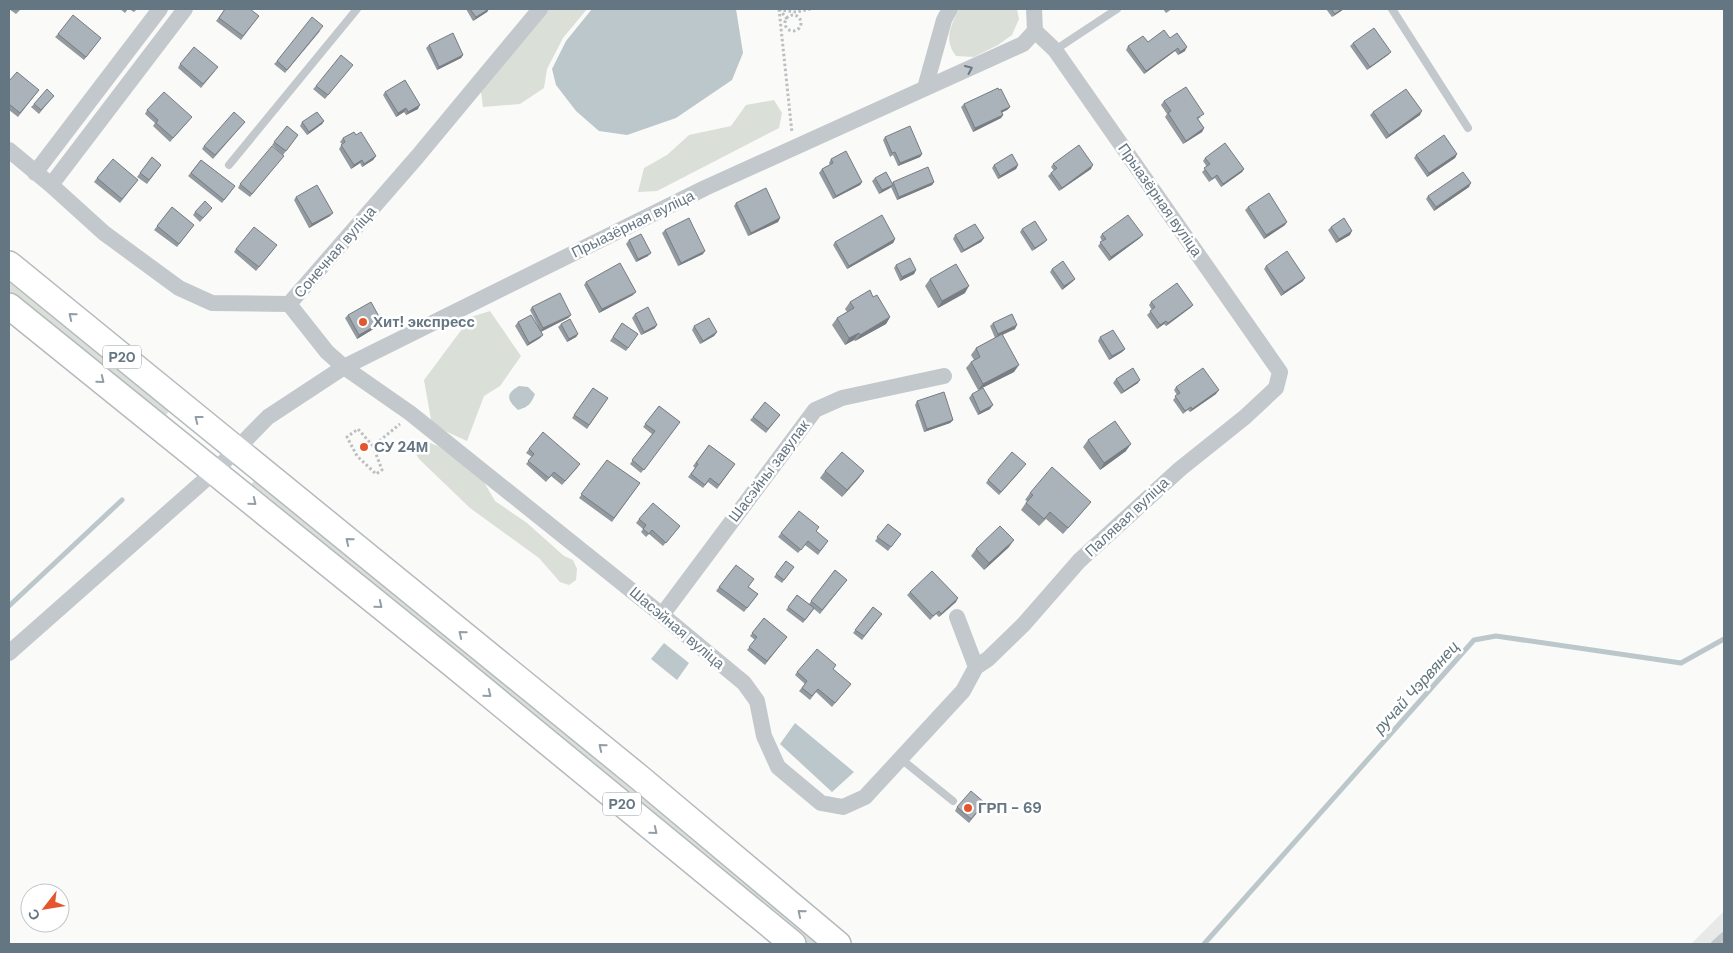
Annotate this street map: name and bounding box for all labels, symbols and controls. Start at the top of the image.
one-way arrow [964,64,973,75]
street label: Прыазёрная вуліца [1113,139,1207,261]
street label: Прыазёрная вуліца [568,185,698,262]
street label: Сонечная вуліца [290,201,381,302]
one-way arrow [69,312,78,321]
place label: Хит! экспресс [373,312,475,332]
marker: Хит! экспресс [357,316,369,328]
road number: Р20 [103,346,141,368]
one-way arrow [96,375,105,384]
one-way arrow [195,416,204,424]
street label: Шасэйны завулак [724,416,814,526]
place label: СУ 24М [374,437,428,457]
marker: СУ 24М [358,441,370,453]
street label: Палявая вуліца [1081,472,1174,561]
one-way arrow [247,497,256,505]
one-way arrow [346,538,355,546]
street label: Шасэйная вуліца [625,582,729,674]
one-way arrow [373,599,382,607]
one-way arrow [459,630,468,639]
water label: ручай Чэрвянец [1368,636,1464,739]
one-way arrow [483,688,492,697]
one-way arrow [599,745,608,753]
road number: Р20 [603,792,641,816]
place label: ГРП - 69 [978,798,1042,818]
marker: ГРП - 69 [962,802,974,814]
one-way arrow [649,825,658,834]
north arrow [20,883,70,933]
text: С [24,906,44,924]
one-way arrow [798,910,807,918]

